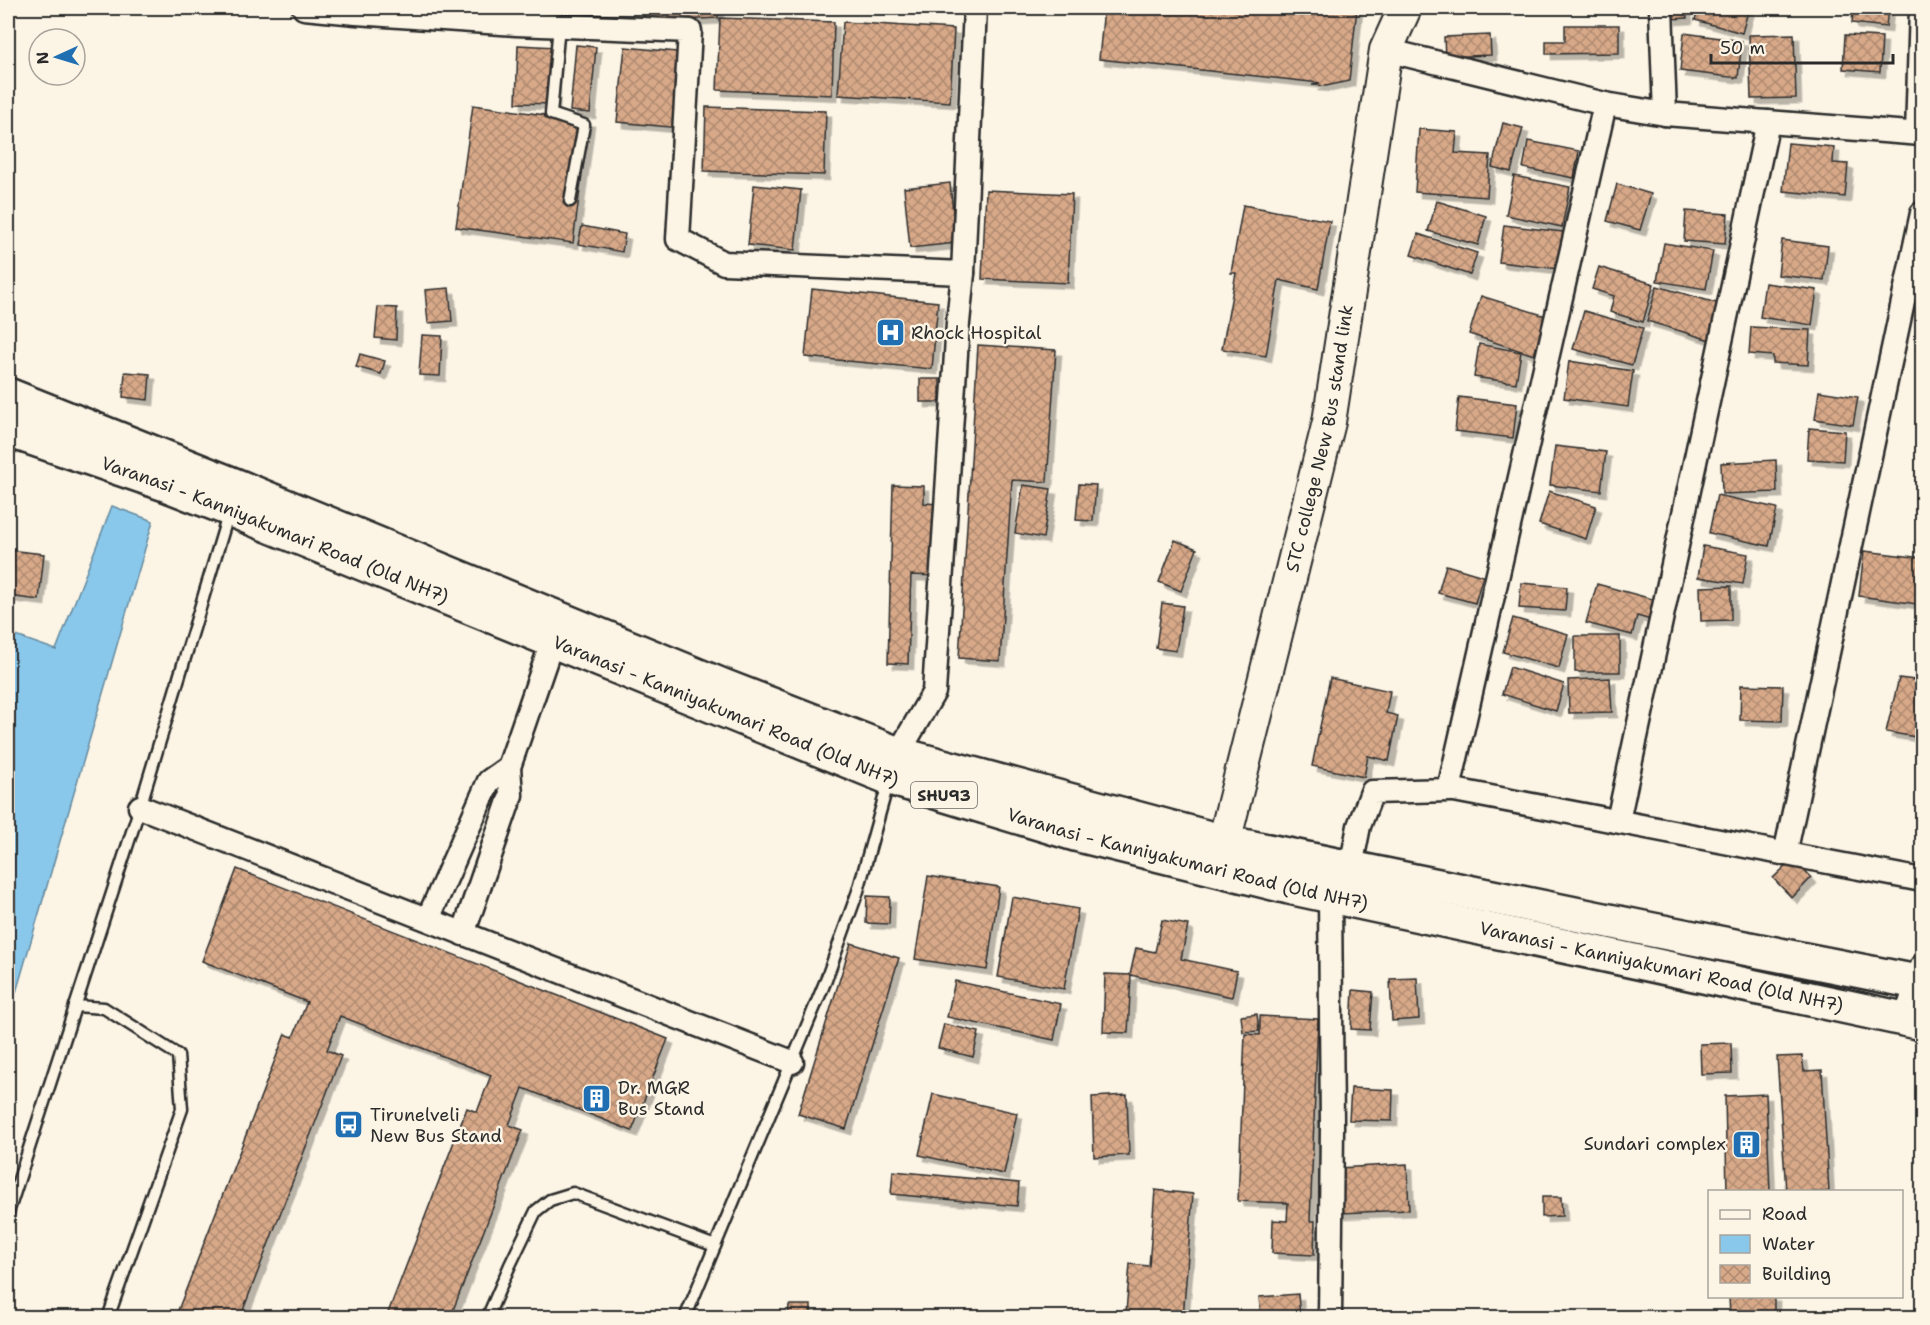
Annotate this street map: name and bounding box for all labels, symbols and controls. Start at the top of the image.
north arrow [27,27,87,87]
scale bar [1711,27,1892,65]
text: 50 m [1720,36,1765,60]
text: N [32,51,53,65]
street label: STC college New Bus stand link [1280,303,1359,575]
hospital icon: Rhock Hospital [874,317,906,349]
place label: Rhock Hospital [911,321,1042,345]
street label: Varanasi - Kanniyakumari Road (Old NH7) [98,451,452,609]
street label: Varanasi - Kanniyakumari Road (Old NH7) [549,630,901,792]
road number: SHU93 [911,782,977,808]
street label: Varanasi - Kanniyakumari Road (Old NH7) [1004,802,1370,916]
street label: Varanasi - Kanniyakumari Road (Old NH7) [1477,916,1845,1018]
place label: Dr. MGR Bus Stand [618,1076,705,1121]
building icon: Dr. MGR Bus Stand [581,1082,613,1114]
place label: Tirunelveli New Bus Stand [370,1103,502,1148]
bus stop icon: Tirunelveli New Bus Stand [333,1109,365,1141]
building icon: Sundari complex [1731,1128,1763,1160]
place label: Sundari complex [1584,1132,1726,1156]
legend [1708,1190,1903,1298]
text: Road [1762,1202,1807,1226]
text: Water [1762,1232,1815,1256]
text: Building [1762,1262,1831,1286]

